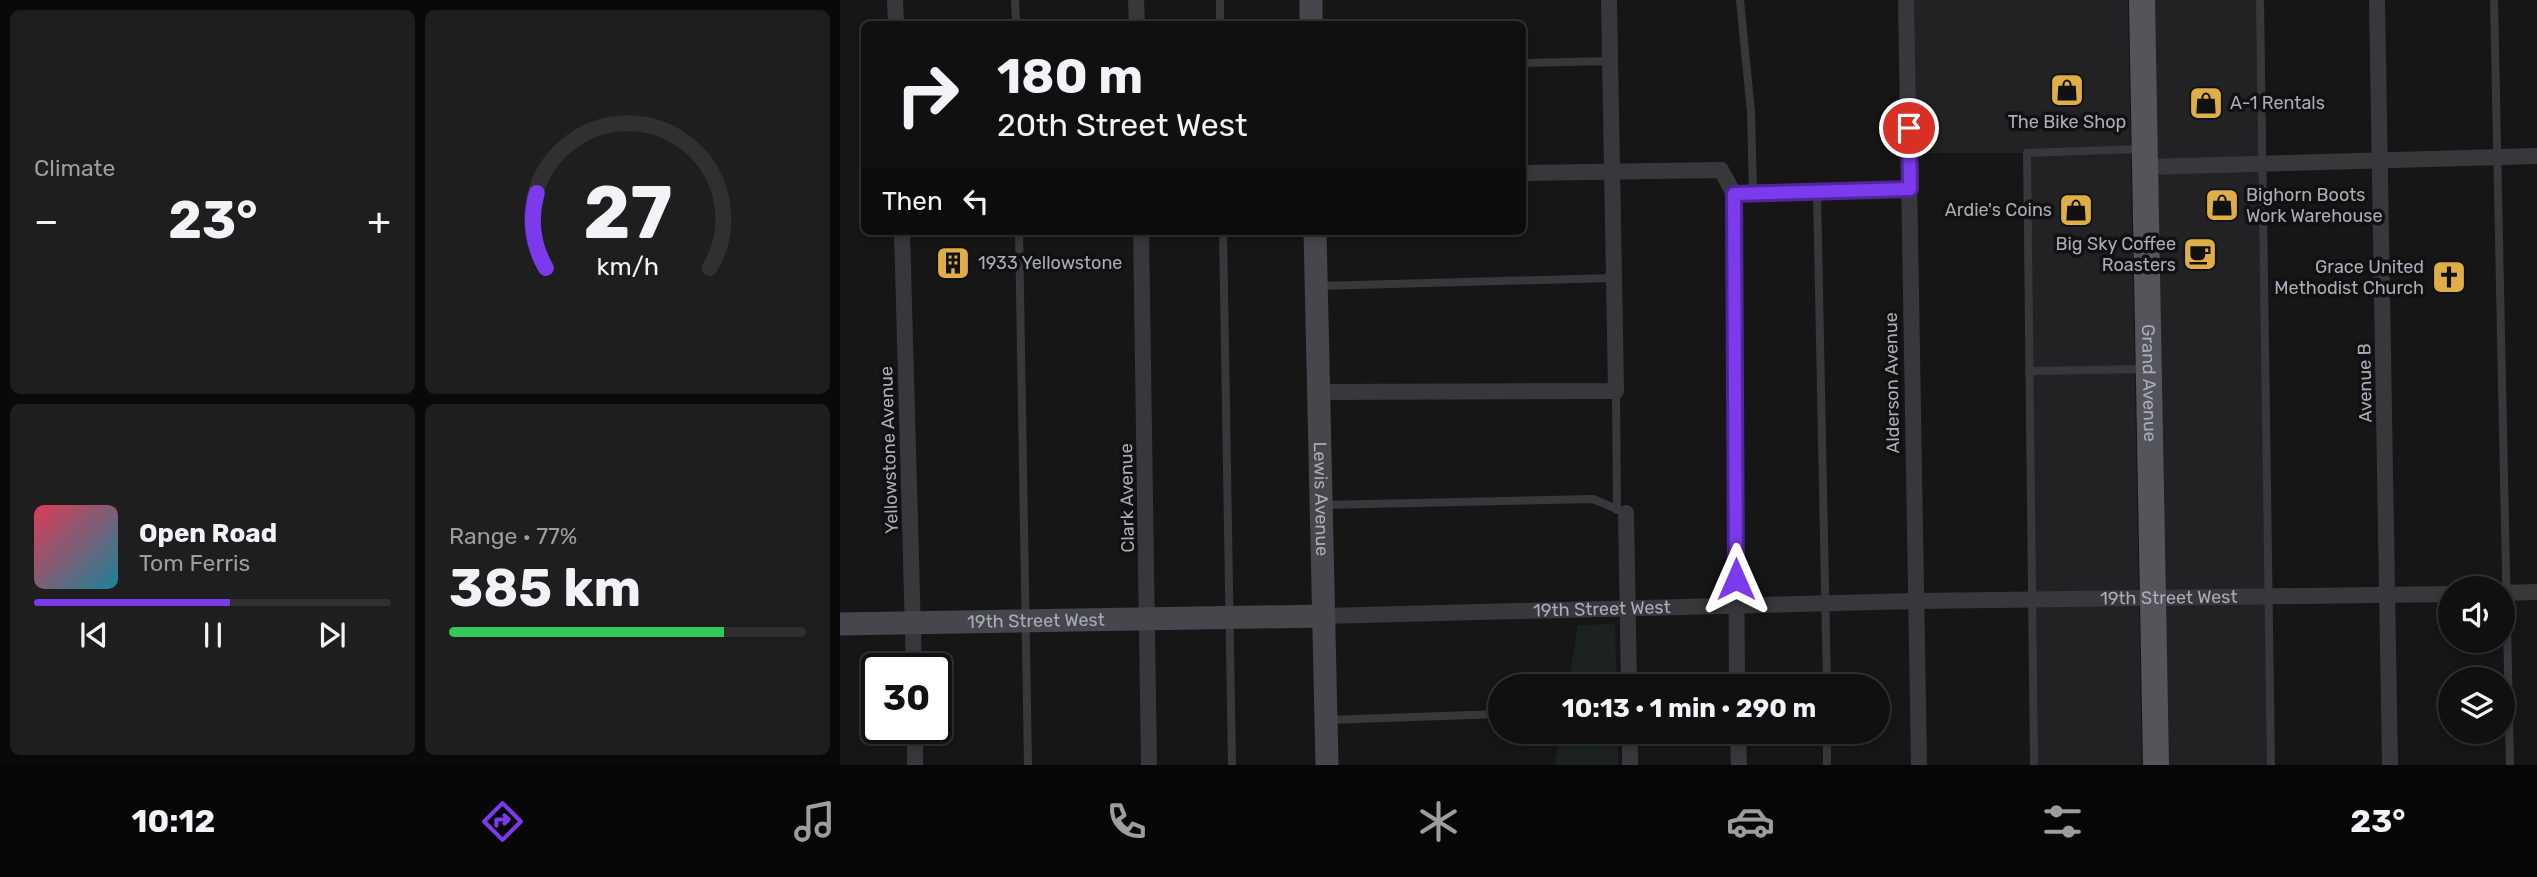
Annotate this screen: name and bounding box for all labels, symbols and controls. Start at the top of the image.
text: 180 m [997,47,1143,105]
icon: right [882,49,973,140]
shop icon: The Bike Shop [2048,71,2086,109]
shop icon: A-1 Rentals [2187,84,2225,122]
place label: A-1 Rentals [2230,92,2325,114]
pin [1879,98,1939,158]
text: 20th Street West [997,106,1247,144]
icon: arrive [1890,109,1928,147]
place label: The Bike Shop [2008,111,2126,133]
text: Climate [34,154,115,182]
text: 27 [583,170,672,256]
icon: left [957,182,995,220]
place label: Bighorn Boots Work Warehouse [2246,184,2383,227]
text: Then [882,186,943,217]
shop icon: Bighorn Boots Work Warehouse [2203,186,2241,224]
text: 23° [168,189,258,251]
shop icon: Ardie's Coins [2057,191,2095,229]
text: − [34,198,59,244]
text: + [367,198,391,244]
place label: Ardie's Coins [1945,199,2052,221]
place label: Big Sky Coffee Roasters [2055,233,2176,276]
cafe icon: Big Sky Coffee Roasters [2181,235,2219,273]
building icon: 1933 Yellowstone [934,244,972,282]
text: km/h [596,252,659,281]
place label: 1933 Yellowstone [978,252,1122,274]
place label: Grace United Methodist Church [2274,256,2424,299]
church icon: Grace United Methodist Church [2430,258,2468,296]
street label: Alderson Avenue [1880,312,1904,454]
street label: Grand Avenue [2137,324,2161,442]
street label: Avenue B [2353,343,2377,423]
street label: Yellowstone Avenue [875,366,903,534]
street label: Lewis Avenue [1309,441,1333,557]
street label: Clark Avenue [1115,443,1139,553]
text: Open Road [139,518,277,549]
text: Range · 77% [449,522,577,550]
position arrow [1699,542,1773,616]
text: Tom Ferris [139,549,250,577]
text: 385 km [449,557,641,619]
map controls [2438,576,2515,744]
button: sound [2438,576,2515,653]
street label: 19th Street West [2100,586,2238,610]
street label: 19th Street West [1533,596,1671,622]
street label: 19th Street West [967,609,1105,633]
icon: previous [75,616,113,654]
icon: pause [194,616,232,654]
icon: next [313,616,351,654]
speed limit sign: 30 [861,653,952,744]
button: layers [2438,667,2515,744]
text: 10:13 · 1 min · 290 m [1562,693,1816,724]
icon: directions [478,797,527,846]
icon: music [790,797,839,846]
icon: phone [1102,797,1151,846]
icon: climate [1414,797,1463,846]
icon: car [1726,797,1775,846]
icon: filters [2038,797,2087,846]
text: 10:12 [132,802,215,840]
text: 23° [2350,802,2405,840]

